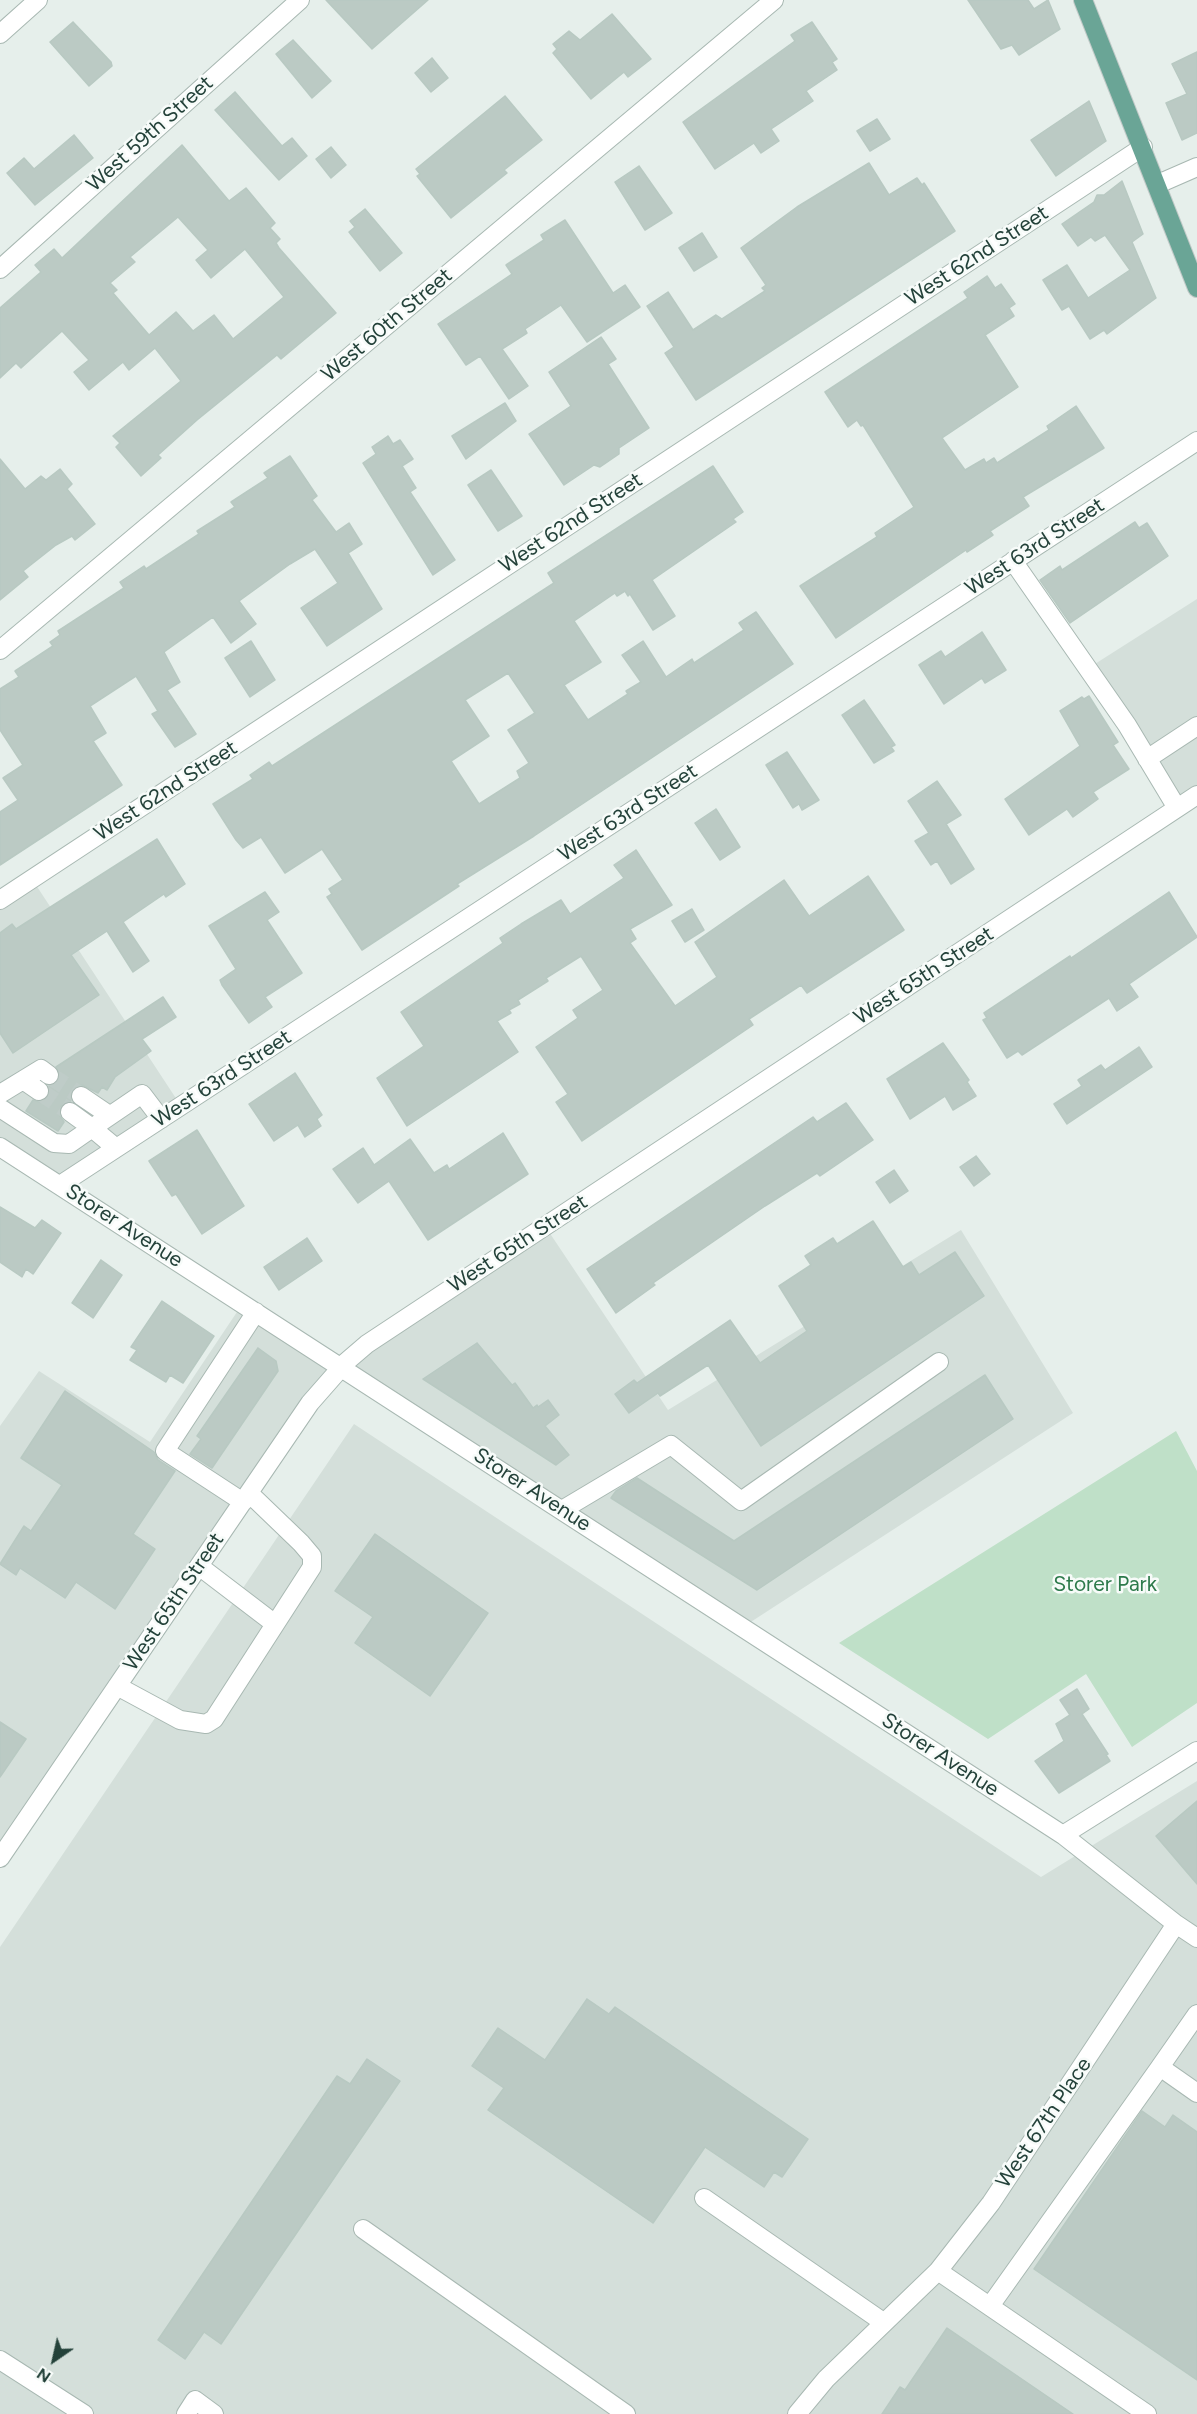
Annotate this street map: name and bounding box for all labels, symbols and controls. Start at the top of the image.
street label: West 59th Street [82,71,218,197]
street label: West 62nd Street [901,200,1053,312]
street label: West 60th Street [317,263,457,387]
street label: West 62nd Street [495,467,647,579]
street label: West 63rd Street [961,493,1109,601]
street label: West 62nd Street [90,735,242,847]
street label: West 63rd Street [554,759,702,867]
street label: West 65th Street [850,922,998,1030]
street label: West 63rd Street [148,1025,296,1133]
street label: Storer Avenue [61,1179,187,1273]
street label: West 65th Street [444,1190,592,1298]
street label: Storer Avenue [469,1443,595,1537]
street label: West 65th Street [118,1528,230,1676]
park label: Storer Park [1053,1572,1157,1598]
street label: Storer Avenue [877,1708,1003,1802]
street label: West 67th Place [991,2053,1097,2193]
north arrow [24,2330,84,2390]
text: N [33,2364,54,2387]

